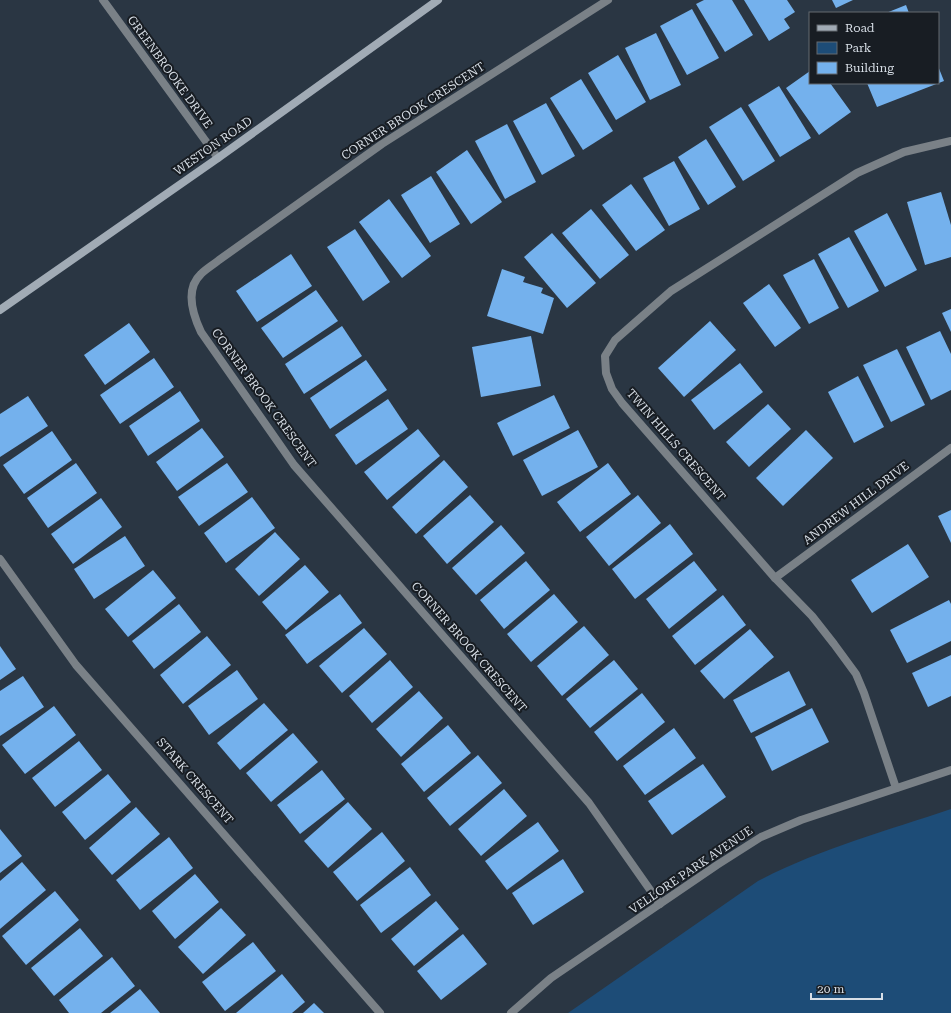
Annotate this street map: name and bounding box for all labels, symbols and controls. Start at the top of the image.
legend [809,12,939,84]
street label: GREENBROOKE DRIVE [124,13,216,131]
text: Road [845,21,875,35]
text: Park [845,41,872,55]
street label: CORNER BROOK CRESCENT [339,59,487,163]
text: Building [845,61,894,75]
street label: WESTON ROAD [171,114,255,178]
street label: CORNER BROOK CRESCENT [209,326,319,470]
street label: TWIN HILLS CRESCENT [624,386,728,504]
street label: ANDREW HILL DRIVE [800,459,912,547]
street label: CORNER BROOK CRESCENT [409,579,529,715]
street label: STARK CRESCENT [154,735,236,827]
street label: VELLORE PARK AVENUE [627,823,755,917]
scale bar [811,975,882,1001]
text: 20 m [817,982,844,996]

